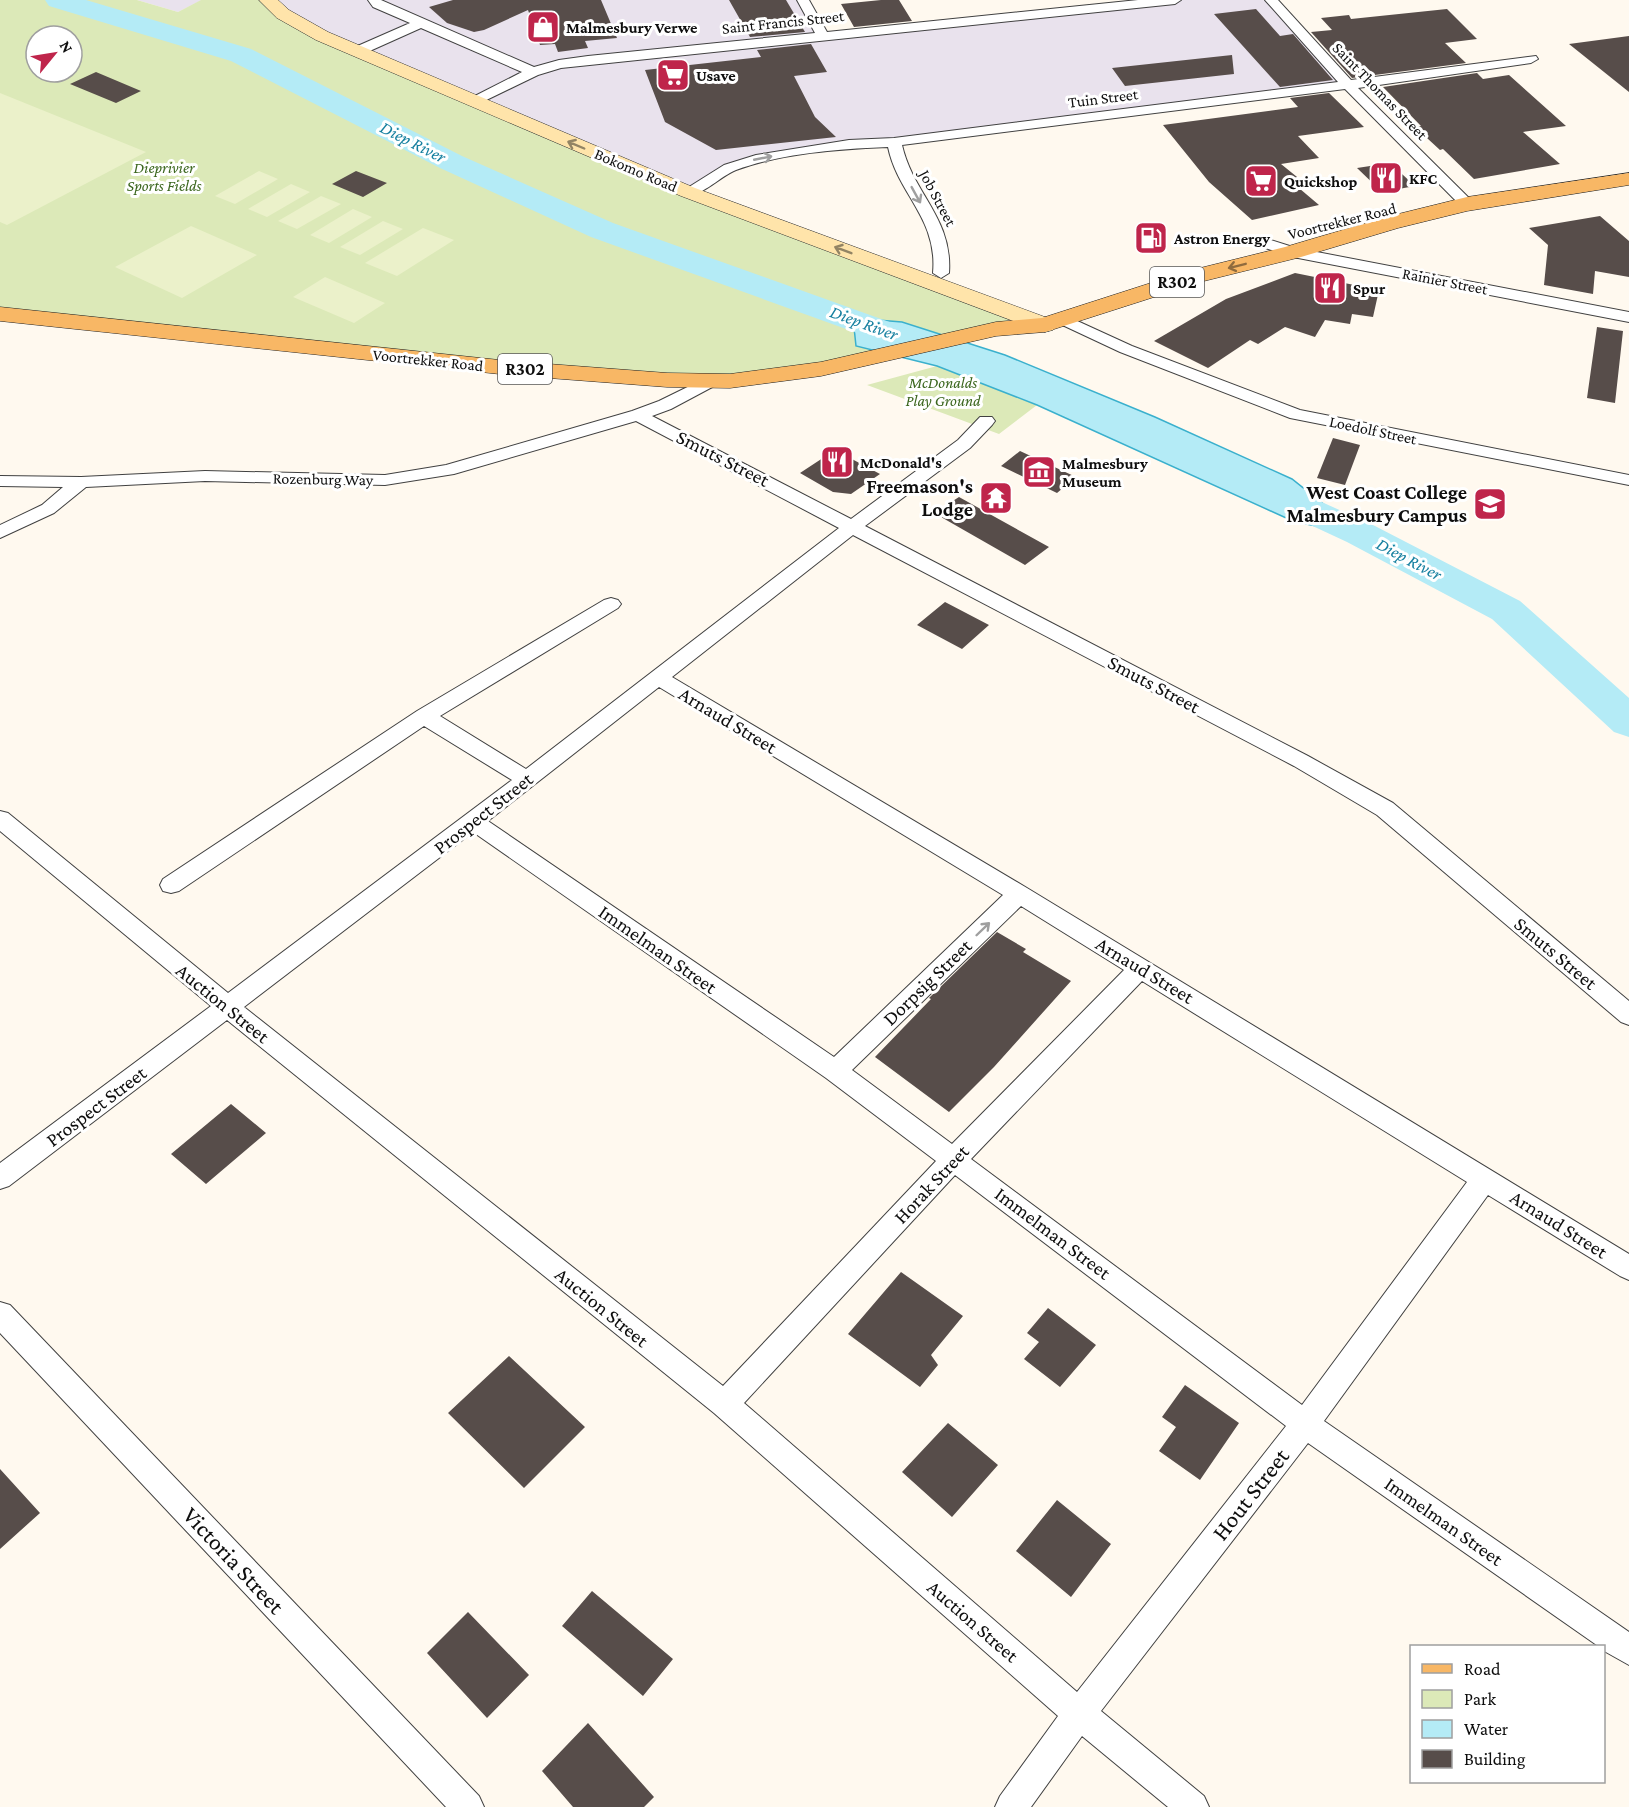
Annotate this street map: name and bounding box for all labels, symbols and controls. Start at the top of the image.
street label: Saint Francis Street [721,7,846,37]
shop icon: Malmesbury Verwe [525,9,561,45]
place label: Malmesbury Verwe [566,19,698,36]
north arrow [24,24,84,84]
text: N [56,38,77,56]
street label: Saint Thomas Street [1329,39,1431,144]
supermarket icon: Usave [655,57,691,93]
place label: Usave [696,67,736,84]
street label: Tuin Street [1067,85,1140,111]
water label: Diep River [377,117,450,167]
one-way arrow [567,139,585,150]
street label: Bokomo Road [592,145,681,195]
one-way arrow [753,152,772,163]
park label: Dieprivier Sports Fields [127,159,201,195]
restaurant icon: KFC [1368,160,1404,196]
supermarket icon: Quickshop [1243,163,1279,199]
street label: Job Street [914,165,960,230]
place label: KFC [1409,170,1437,187]
place label: Quickshop [1284,173,1358,190]
one-way arrow [910,186,922,203]
street label: Voortrekker Road [1286,199,1398,243]
fuel station icon: Astron Energy [1133,220,1169,256]
place label: Astron Energy [1173,230,1270,247]
one-way arrow [834,244,852,255]
one-way arrow [1227,261,1246,273]
street label: Rainier Street [1401,264,1490,298]
road number: R302 [1150,267,1204,297]
restaurant icon: Spur [1312,270,1348,306]
place label: Spur [1353,280,1386,297]
water label: Diep River [827,301,901,345]
street label: Voortrekker Road [372,346,485,374]
road number: R302 [498,354,552,384]
park label: McDonalds Play Ground [905,374,981,410]
street label: Loedolf Street [1328,412,1419,448]
street label: Smuts Street [673,425,773,491]
restaurant icon: McDonald's [819,444,855,480]
place label: McDonald's [860,454,942,471]
museum icon: Malmesbury Museum [1021,454,1057,490]
place label: Malmesbury Museum [1062,455,1148,490]
street label: Rozenburg Way [273,470,374,489]
place label: Freemason's Lodge [866,475,973,520]
temple icon: Freemason's Lodge [978,480,1014,516]
place label: West Coast College Malmesbury Campus [1287,481,1467,526]
school or university icon: West Coast College Malmesbury Campus [1472,486,1508,522]
water label: Diep River [1373,534,1446,585]
street label: Smuts Street [1104,651,1204,718]
street label: Arnaud Street [675,682,781,758]
street label: Prospect Street [429,767,538,859]
street label: Immelman Street [595,900,722,998]
street label: Smuts Street [1510,912,1602,994]
one-way arrow [975,921,990,936]
street label: Arnaud Street [1092,932,1198,1008]
street label: Dorpsig Street [878,934,977,1030]
street label: Auction Street [172,959,274,1047]
street label: Prospect Street [42,1061,151,1151]
street label: Horak Street [889,1140,973,1228]
street label: Immelman Street [991,1182,1115,1284]
street label: Arnaud Street [1506,1185,1612,1263]
street label: Auction Street [551,1263,653,1351]
street label: Hout Street [1206,1442,1295,1545]
street label: Immelman Street [1381,1472,1508,1570]
street label: Victoria Street [178,1501,291,1620]
street label: Auction Street [923,1576,1023,1667]
legend [1410,1645,1605,1783]
text: Road [1464,1659,1501,1679]
text: Park [1464,1689,1496,1709]
text: Water [1464,1719,1509,1739]
text: Building [1464,1749,1526,1769]

